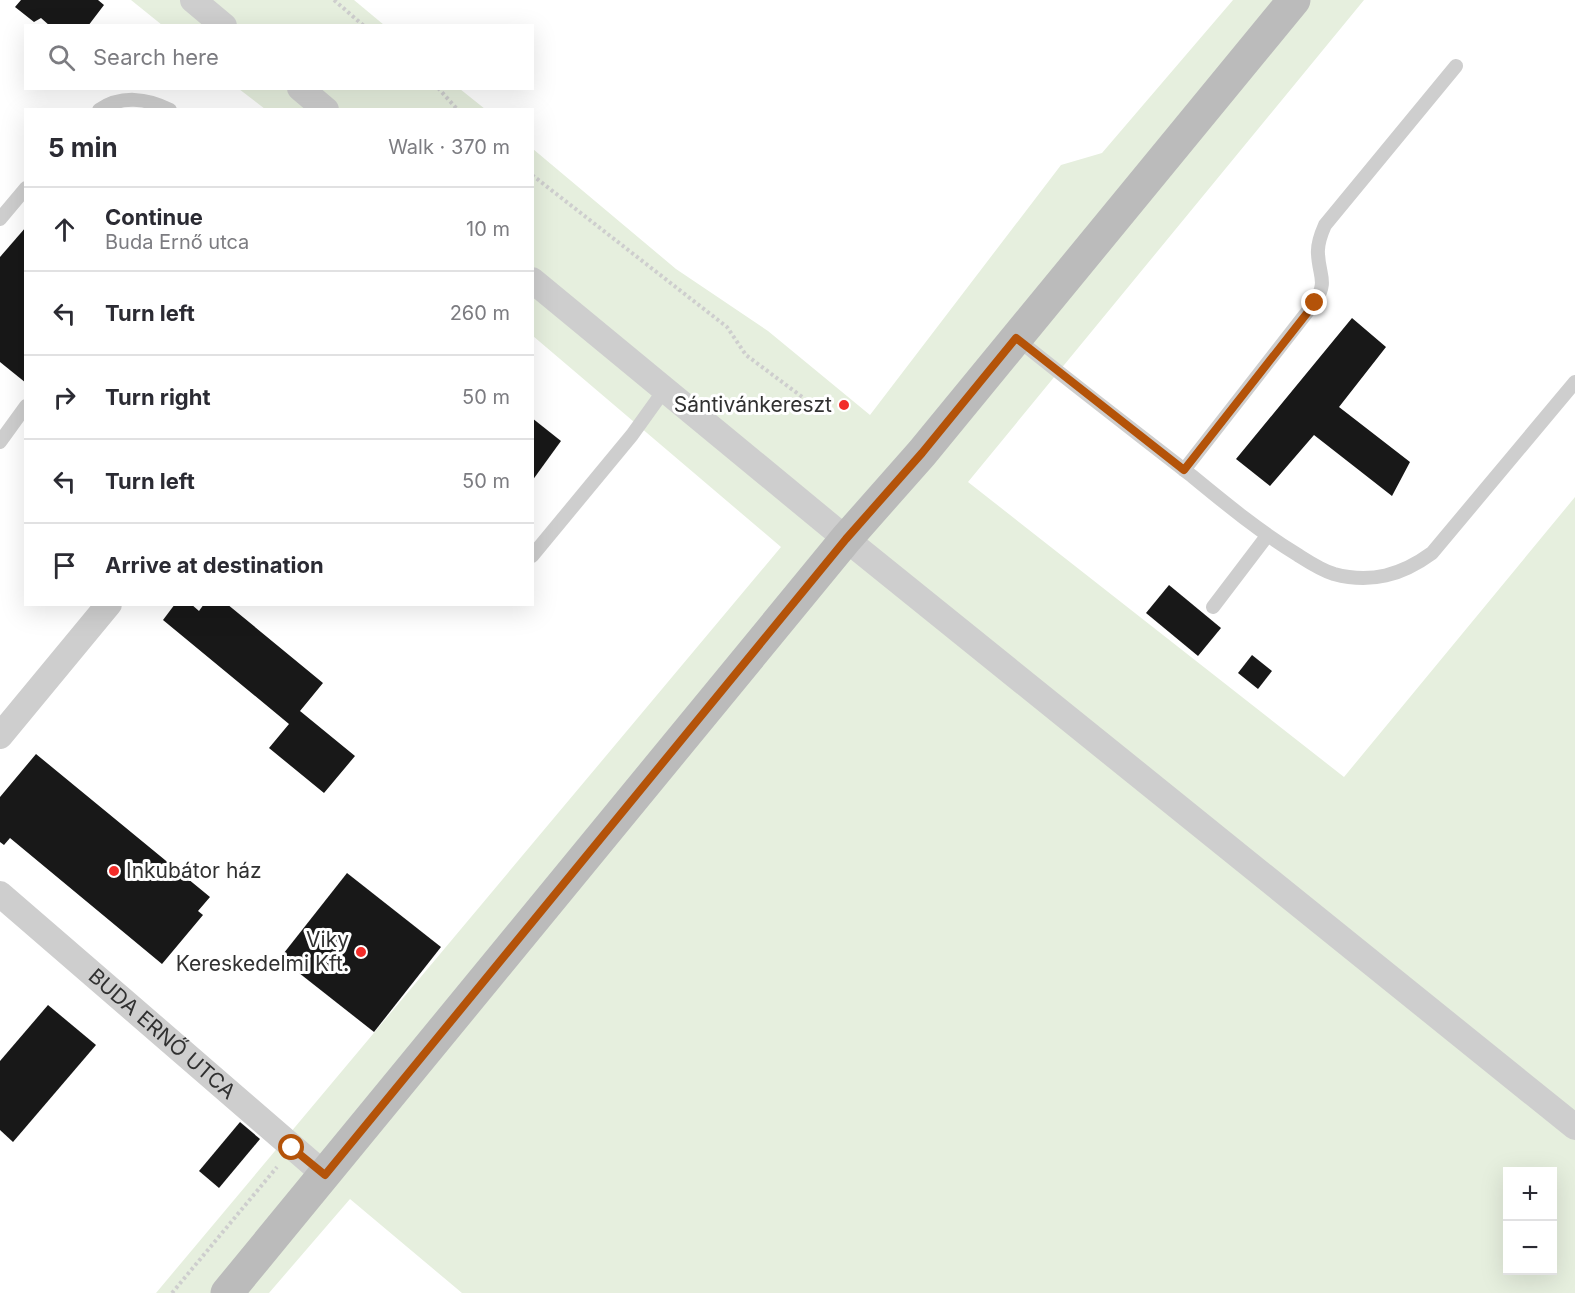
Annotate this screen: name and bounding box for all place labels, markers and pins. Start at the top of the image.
place label: Sántivánkereszt [674,392,832,417]
marker: Sántivánkereszt [837,398,851,412]
place label: Inkubátor ház [126,858,262,883]
marker: Inkubátor ház [107,864,121,878]
place label: Viky Kereskedelmi Kft. [176,927,349,976]
marker: Viky Kereskedelmi Kft. [354,945,368,959]

